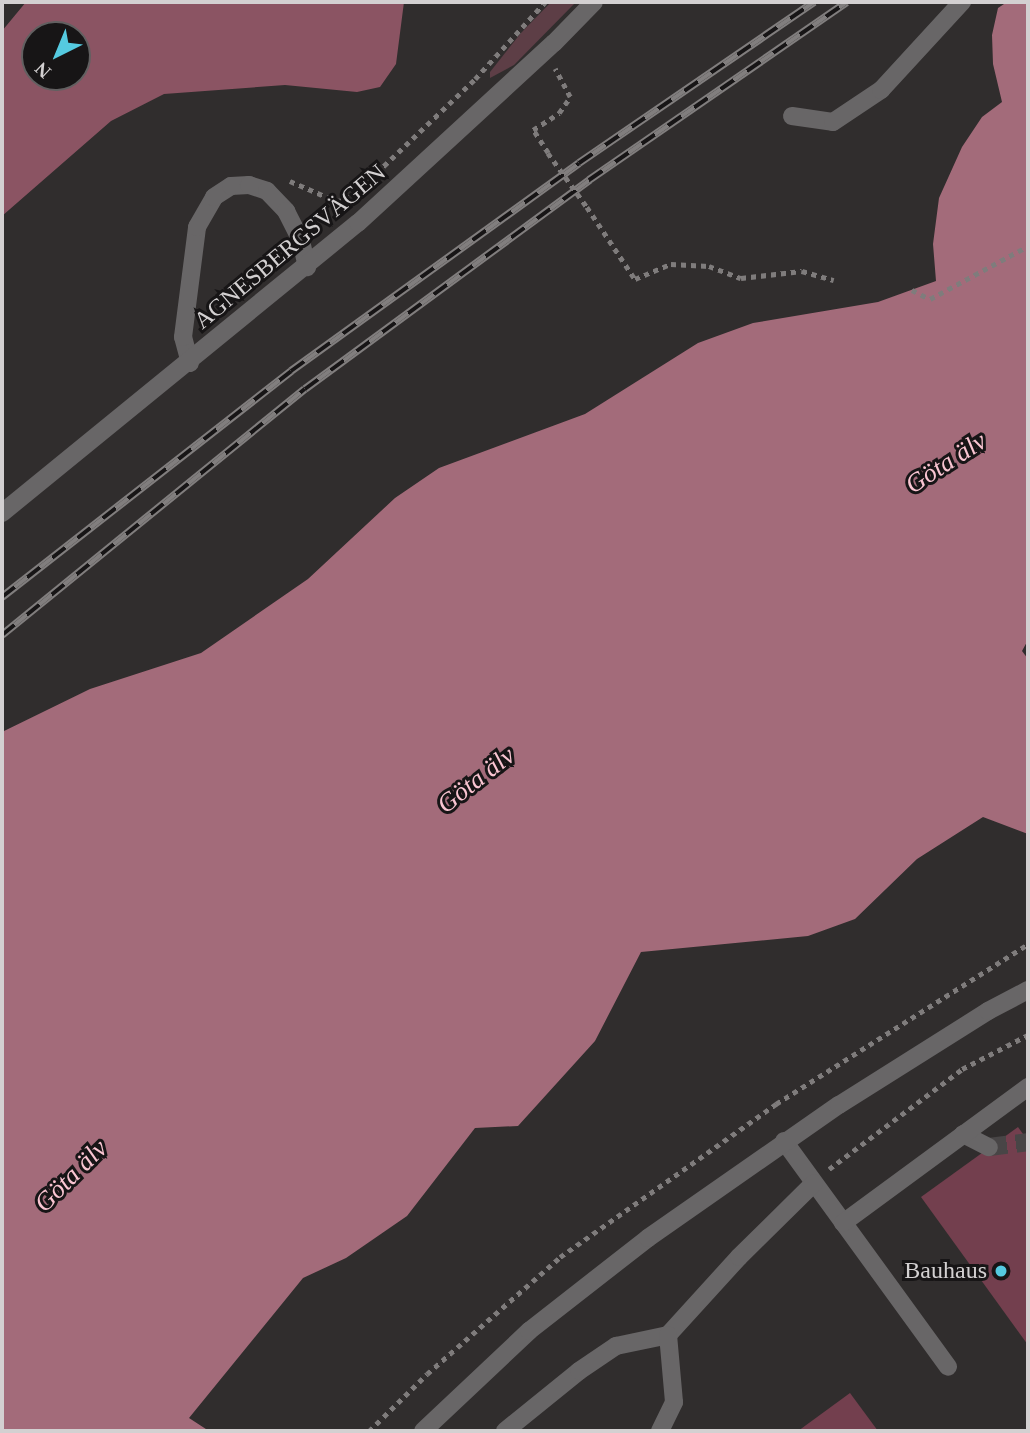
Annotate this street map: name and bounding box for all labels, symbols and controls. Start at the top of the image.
north arrow [21,21,91,91]
text: N [31,58,55,83]
street label: AGNESBERGSVÄGEN [188,158,392,336]
water label: Göta älv [900,425,992,501]
water label: Göta älv [431,740,521,820]
water label: Göta älv [28,1133,114,1219]
place label: Bauhaus [904,1257,987,1285]
marker: Bauhaus [993,1263,1009,1279]

